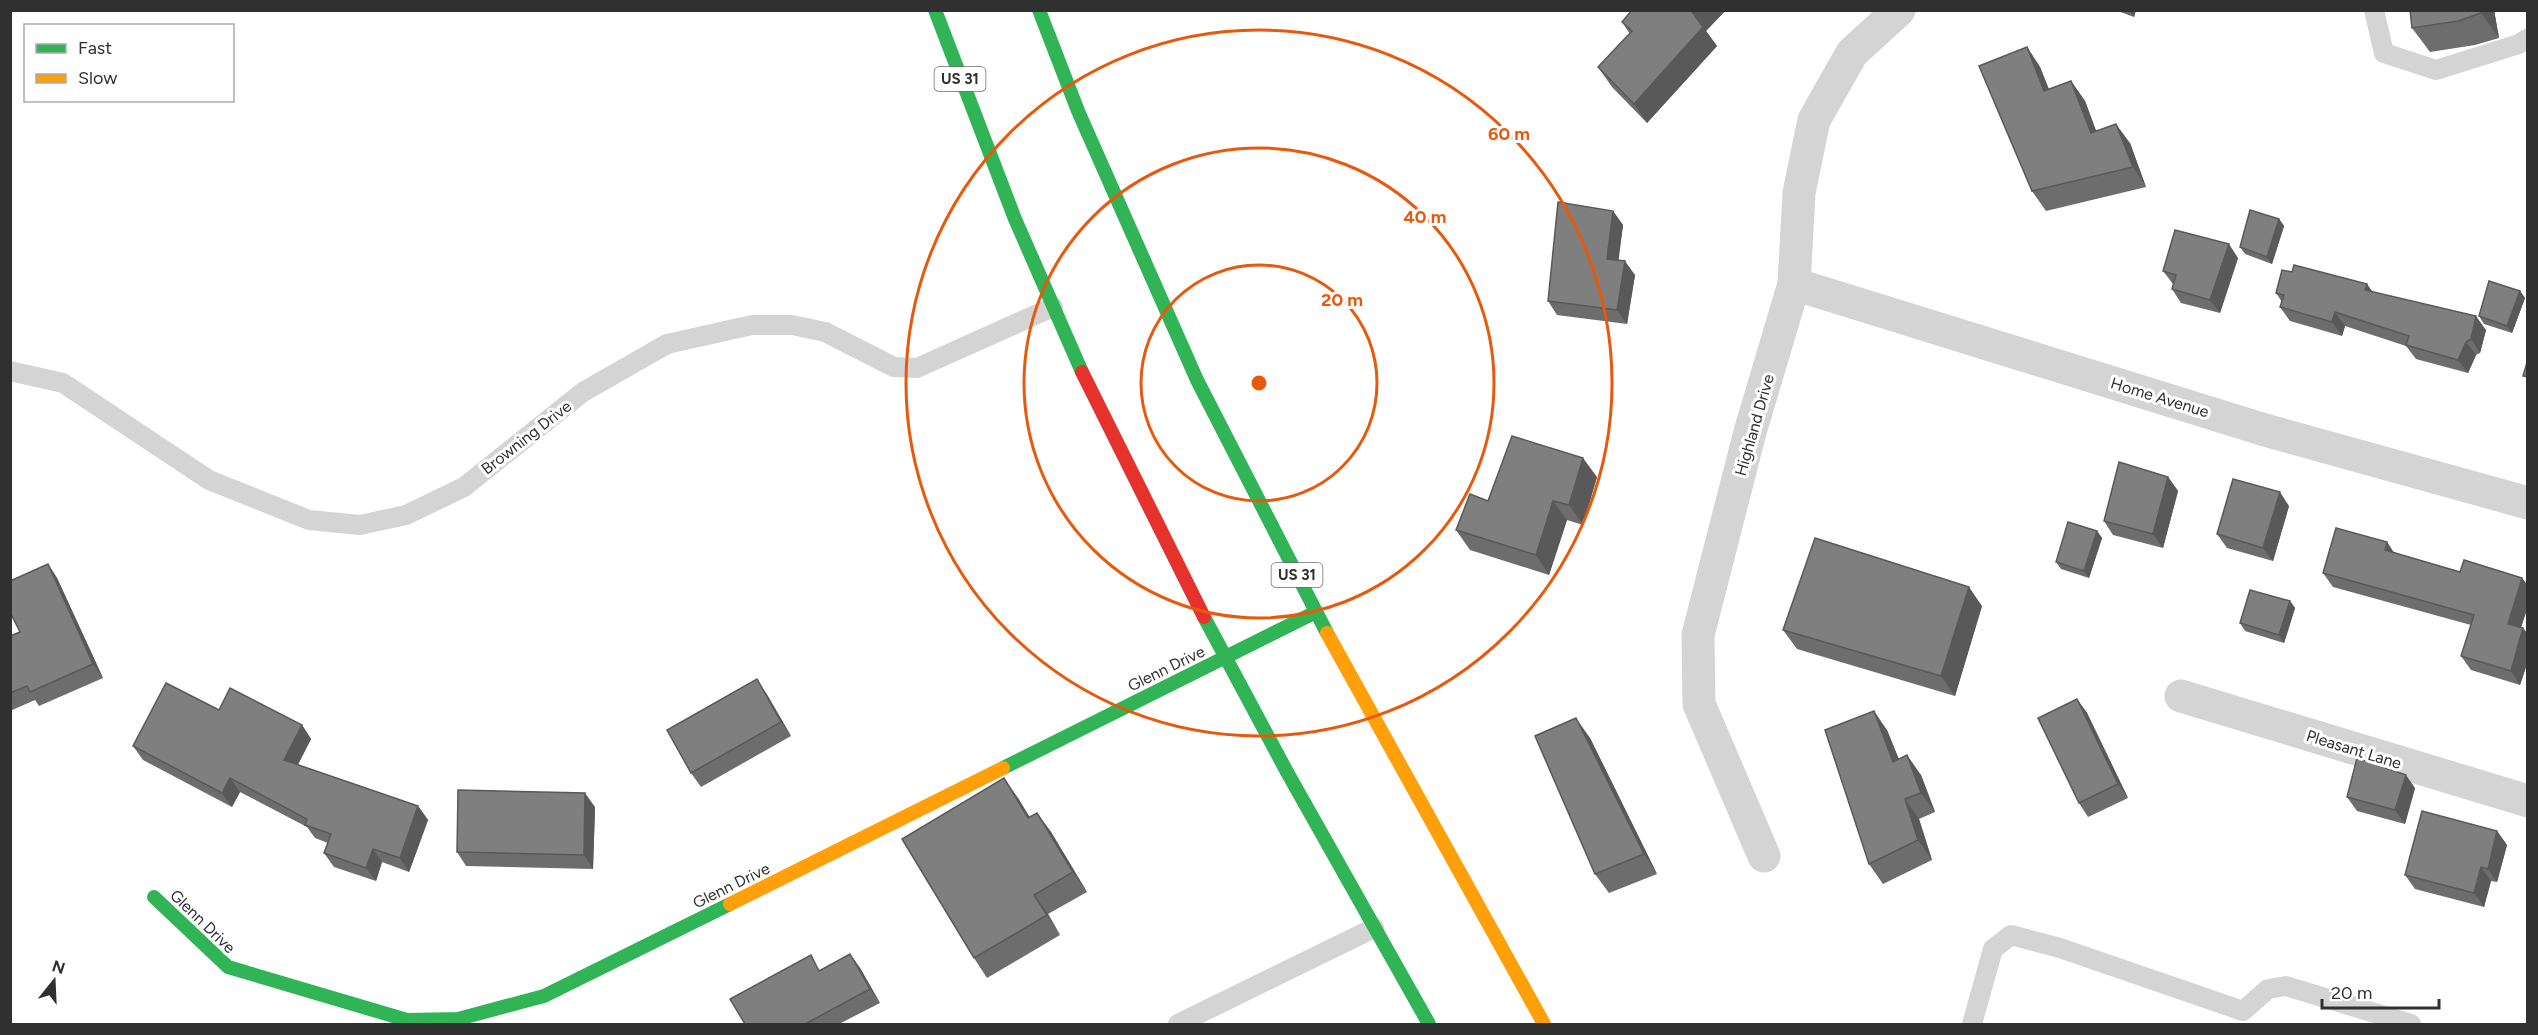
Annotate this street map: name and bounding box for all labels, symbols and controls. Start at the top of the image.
legend [24,24,234,102]
text: Fast [78,37,112,59]
text: Slow [78,67,117,89]
road number: US 31 [934,67,986,91]
text: 60 m [1488,123,1530,145]
text: 40 m [1403,206,1447,228]
text: 20 m [1321,289,1363,311]
street label: Highland Drive [1731,372,1778,478]
centre of rings [1249,373,1269,393]
street label: Home Avenue [2108,374,2212,422]
street label: Browning Drive [478,396,575,478]
road number: US 31 [1272,563,1322,587]
street label: Glenn Drive [1125,642,1208,695]
street label: Pleasant Lane [2304,726,2404,773]
street label: Glenn Drive [690,859,773,912]
street label: Glenn Drive [166,886,239,957]
north arrow [24,951,84,1011]
text: N [50,956,67,978]
scale bar [2322,972,2439,1010]
text: 20 m [2331,982,2372,1004]

